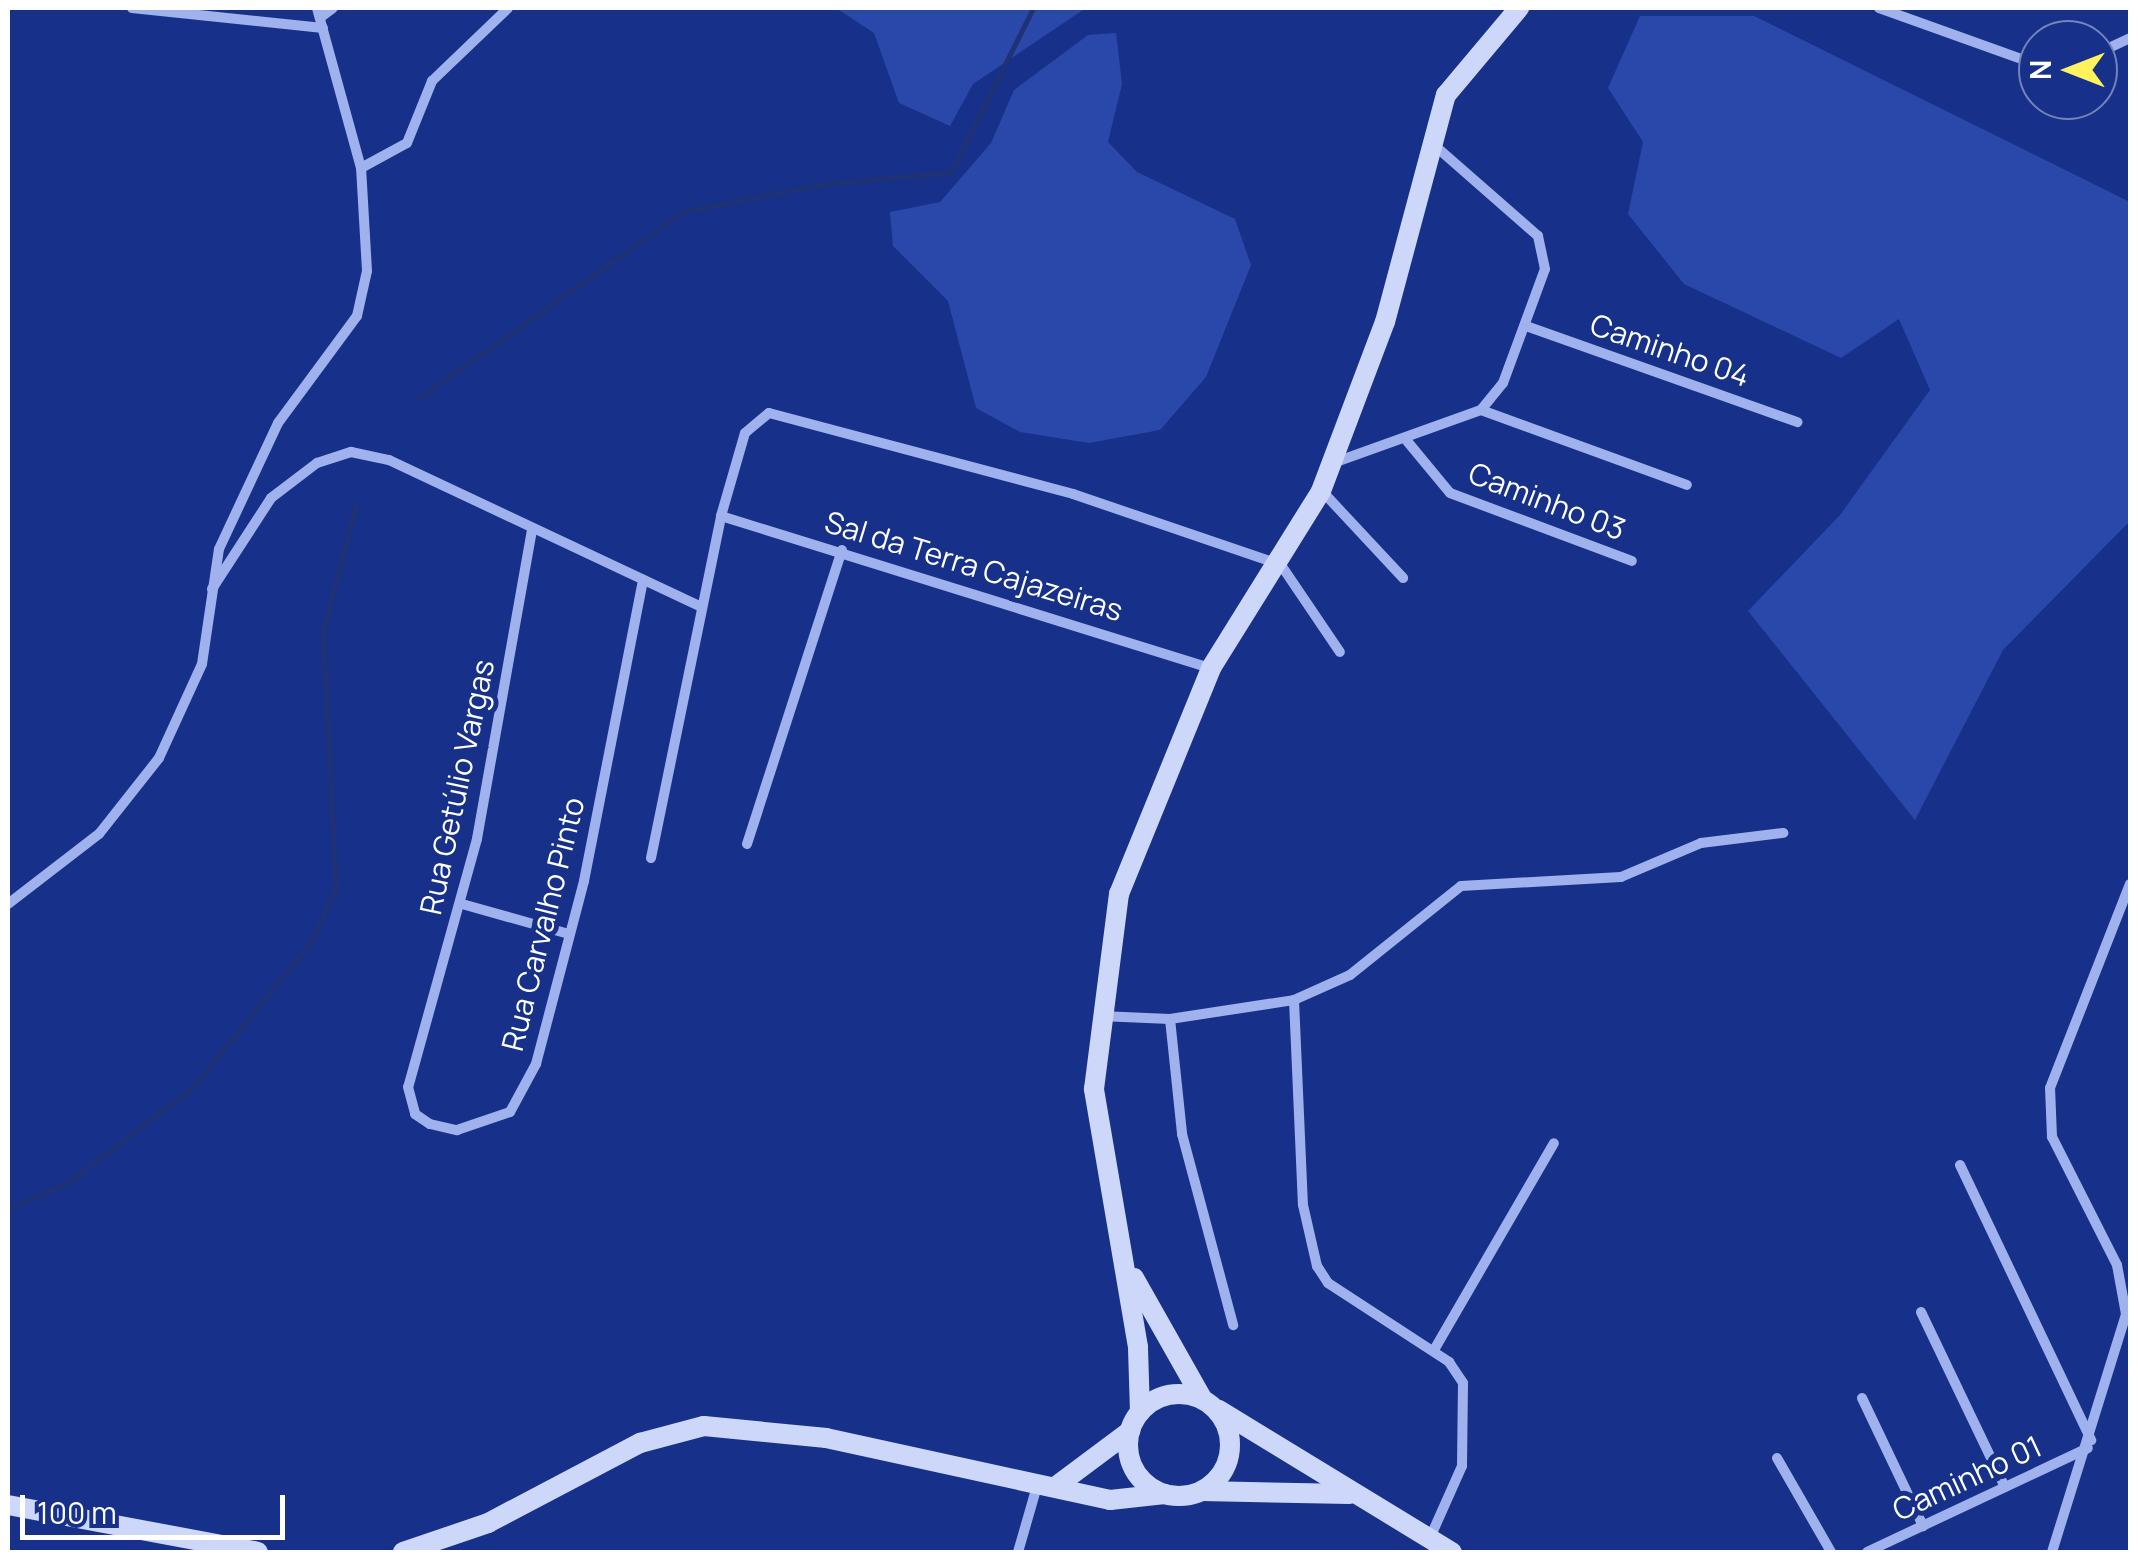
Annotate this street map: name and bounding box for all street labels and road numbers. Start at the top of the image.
street label: Caminho 04 [1586,306,1754,394]
street label: Caminho 03 [1464,455,1630,547]
street label: Sal da Terra Cajazeiras [821,504,1127,628]
street label: Rua Getúlio Vargas [412,656,502,918]
street label: Rua Carvalho Pinto [494,793,592,1055]
street label: Caminho 01 [1887,1428,2047,1528]

